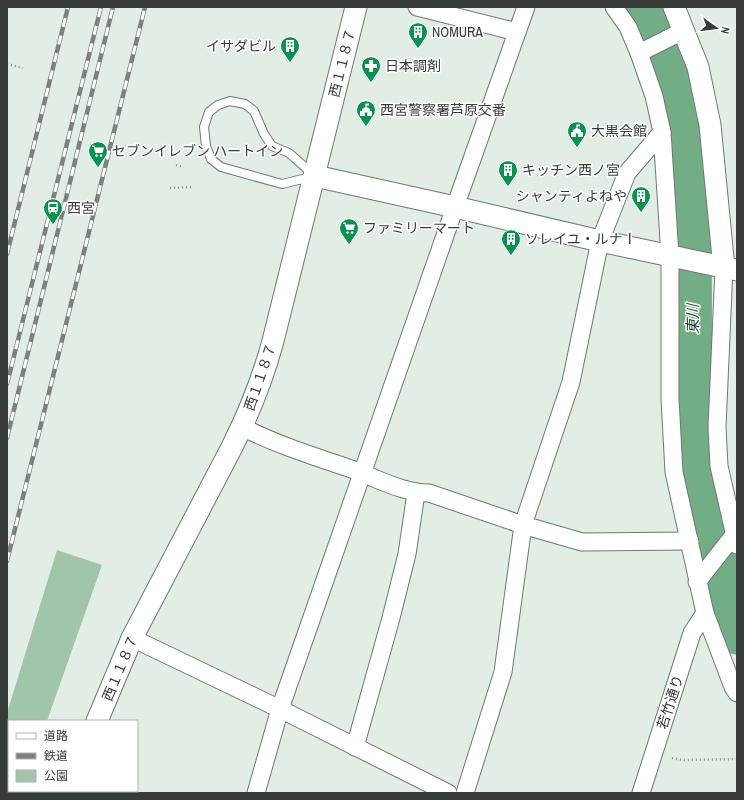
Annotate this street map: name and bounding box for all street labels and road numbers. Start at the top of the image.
street label: 西１１８７ [325,27,359,99]
street label: 西１１８７ [240,341,280,413]
street label: 西１１８７ [98,632,142,704]
street label: 若竹通り [653,673,687,731]

